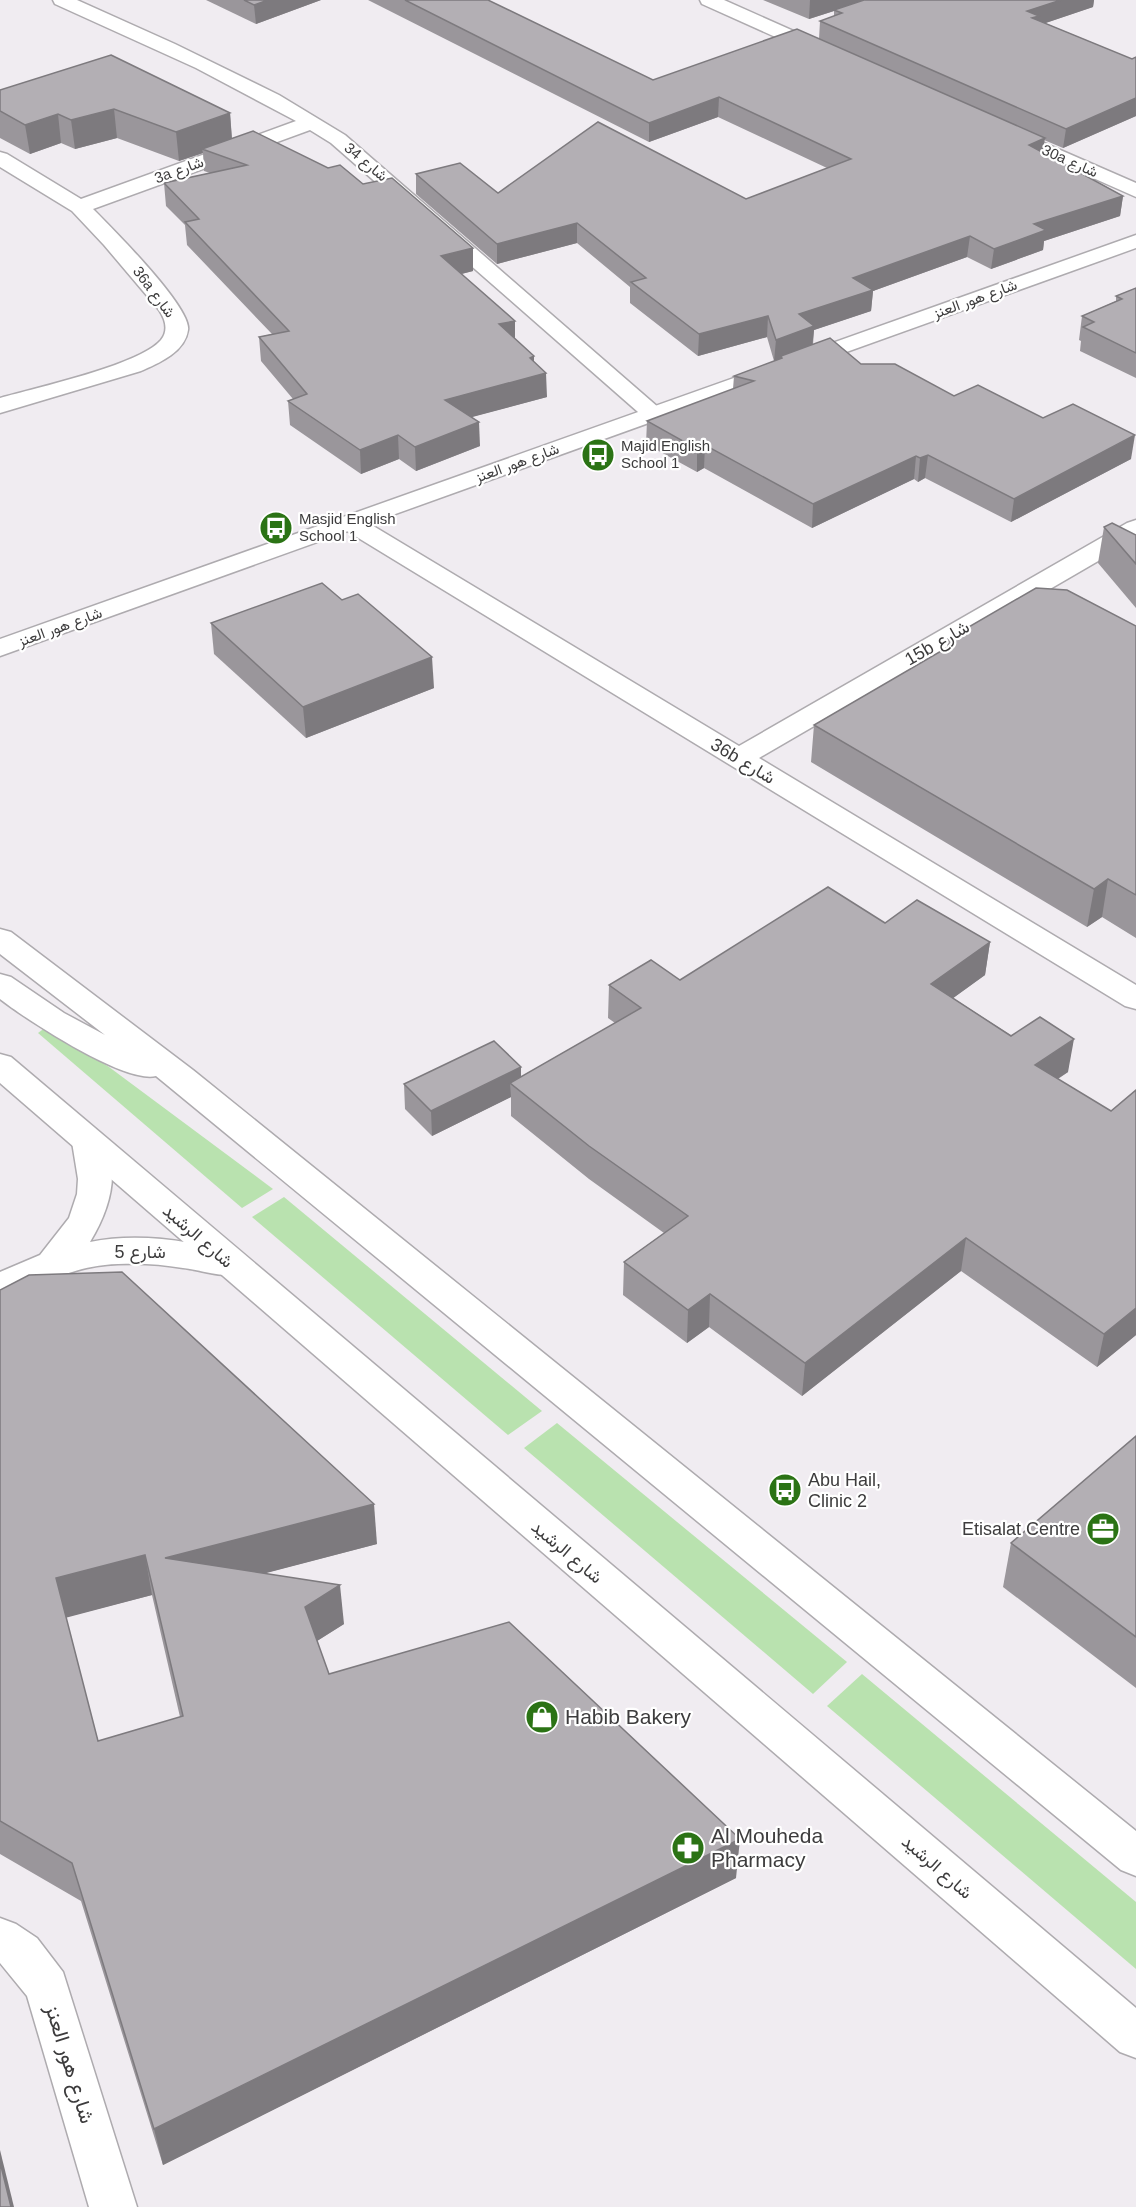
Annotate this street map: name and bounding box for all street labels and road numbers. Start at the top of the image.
street label: شارع 34 [339,139,391,187]
street label: 30a شارع [1038,141,1101,183]
street label: 3a شارع [152,153,207,189]
street label: 36a شارع [127,263,179,322]
street label: شارع هور العنز [930,275,1020,325]
street label: شارع هور العنز [472,439,562,489]
street label: شارع هور العنز [15,603,105,653]
street label: 15b شارع [901,617,974,671]
street label: 36b شارع [706,734,779,790]
street label: شارع الرشيد [158,1200,237,1273]
street label: شارع 5 [114,1242,166,1264]
street label: شارع الرشيد [526,1517,607,1589]
street label: شارع الرشيد [897,1831,976,1904]
street label: شارع هور العنز [38,2001,99,2127]

